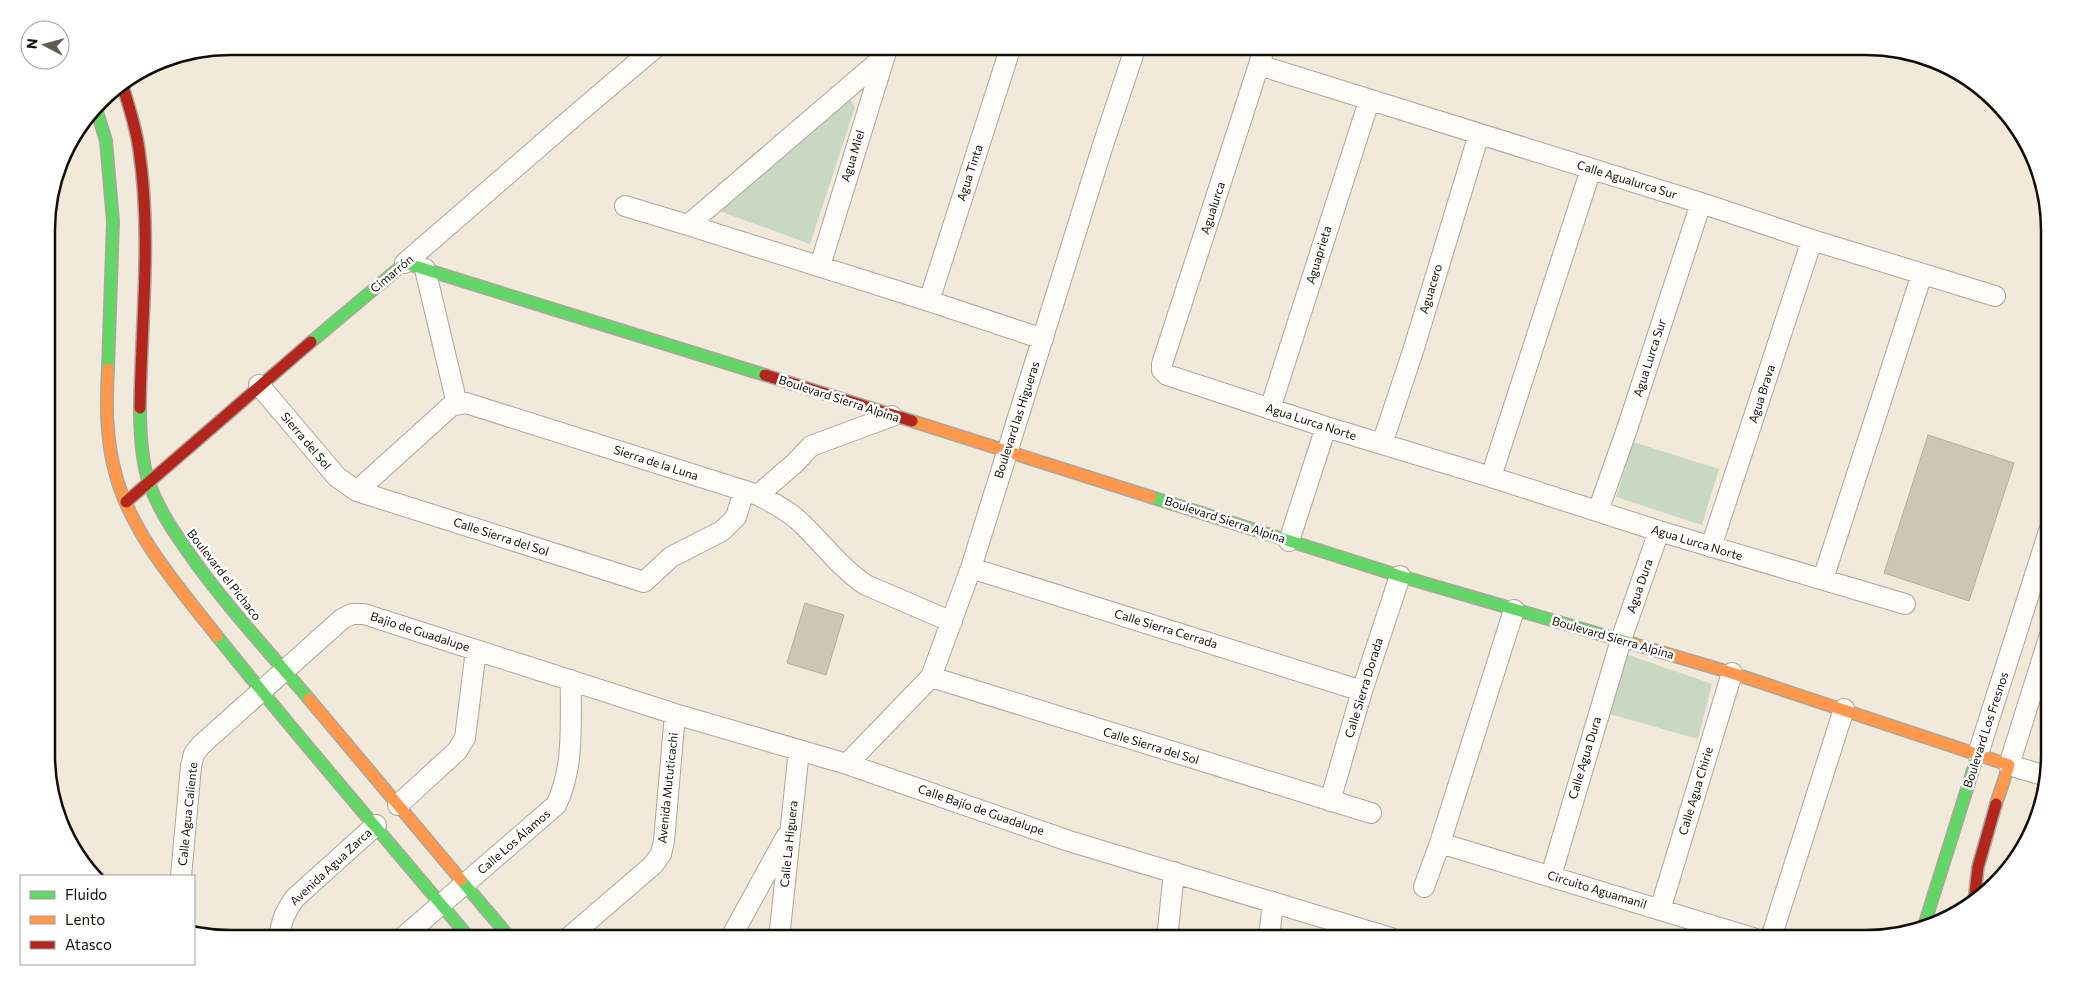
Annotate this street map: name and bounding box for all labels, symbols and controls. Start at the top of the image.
north arrow [20,20,70,70]
text: N [23,37,41,50]
street label: Agua Miel [837,128,867,183]
street label: Agua Tinta [953,143,985,203]
street label: Calle Agualurca Sur [1575,157,1679,201]
street label: Agualurca [1197,180,1227,236]
street label: Aguaprieta [1303,224,1333,285]
street label: Cimarrón [367,251,416,295]
street label: Aguacero [1416,262,1444,315]
street label: Agua Lurca Sur [1630,317,1668,398]
street label: Boulevard las Higueras [991,359,1042,480]
street label: Agua Brava [1745,363,1777,425]
street label: Boulevard Sierra Alpina [777,372,901,424]
street label: Agua Lurca Norte [1264,400,1358,442]
street label: Sierra del Sol [279,409,335,472]
street label: Sierra de la Luna [612,442,701,482]
street label: Boulevard Sierra Alpina [1163,493,1287,545]
street label: Calle Sierra del Sol [452,514,551,558]
street label: Agua Lurca Norte [1650,522,1745,563]
street label: Boulevard el Pichaco [185,526,265,623]
street label: Agua Dura [1623,557,1655,615]
street label: Calle Sierra Cerrada [1113,606,1220,650]
street label: Bajio de Guadalupe [369,608,472,654]
street label: Boulevard Sierra Alpina [1551,613,1676,661]
street label: Calle Sierra Dorada [1341,636,1385,739]
street label: Boulevard Los Fresnos [1960,670,2010,789]
street label: Calle Agua Dura [1565,715,1603,801]
street label: Calle Sierra del Sol [1102,724,1201,766]
street label: Avenida Mututicachi [654,732,680,844]
street label: Calle Agua Chirie [1675,745,1715,836]
street label: Calle Agua Caliente [175,761,199,866]
street label: Calle Bajío de Guadalupe [916,781,1046,837]
street label: Calle La Higuera [776,800,800,888]
street label: Calle Los Álamos [474,806,552,877]
street label: Avenida Agua Zarca [287,825,374,908]
street label: Circuito Aguamanil [1546,867,1649,911]
legend [20,875,195,965]
text: Fluido [65,885,107,903]
text: Lento [65,910,105,928]
text: Atasco [65,935,112,953]

